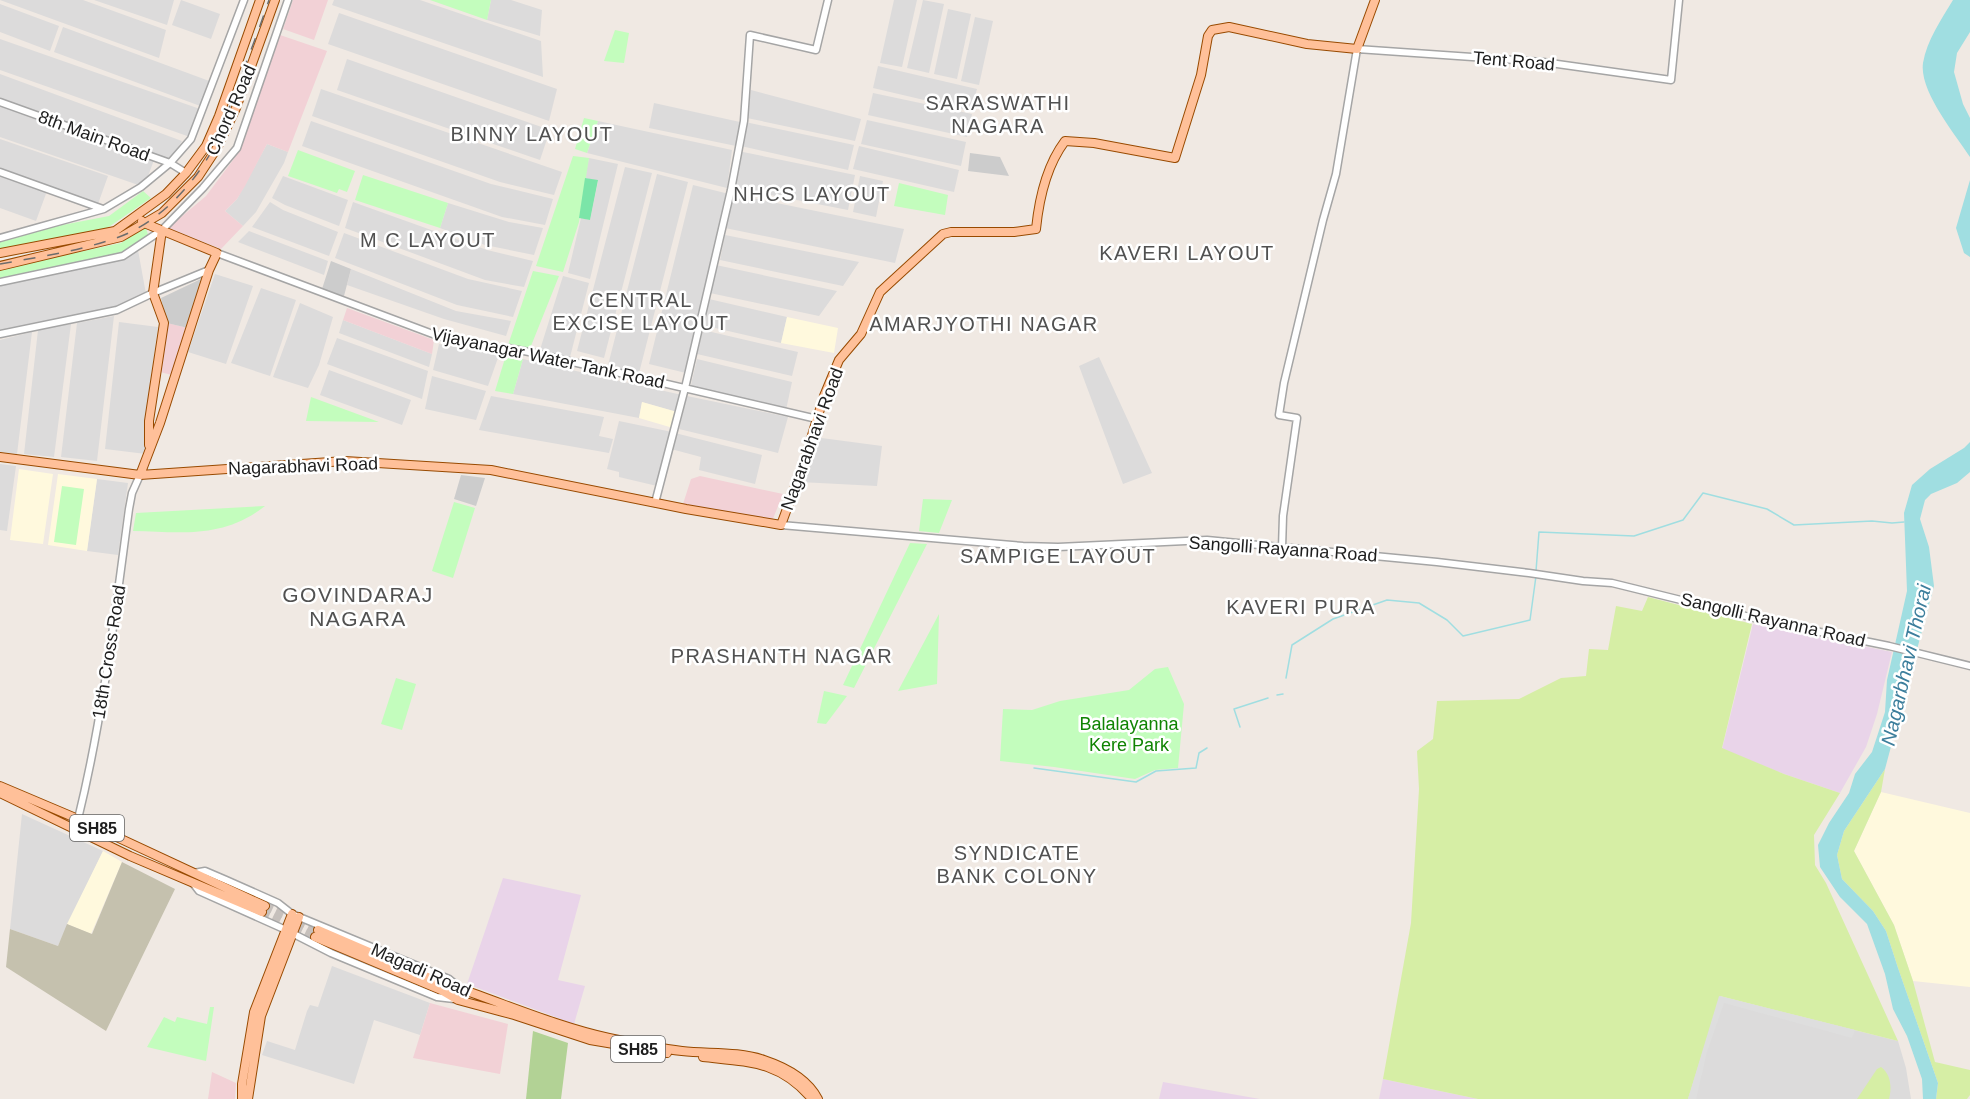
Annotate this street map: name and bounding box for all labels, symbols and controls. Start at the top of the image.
street label: Tent Road [1472,47,1556,75]
street label: Chord Road [202,62,260,158]
district label: SARASWATHI NAGARA [925,92,1071,137]
street label: 8th Main Road [36,107,152,165]
district label: BINNY LAYOUT [451,123,613,145]
district label: NHCS LAYOUT [733,183,891,205]
district label: M C LAYOUT [360,229,496,251]
district label: KAVERI LAYOUT [1099,242,1275,264]
district label: CENTRAL EXCISE LAYOUT [553,289,729,334]
district label: AMARJYOTHI NAGAR [869,313,1099,335]
street label: Vijayanagar Water Tank Road [430,323,666,393]
street label: Nagarabhavi Road [777,365,847,513]
street label: Nagarabhavi Road [228,453,378,479]
street label: Sangolli Rayanna Road [1188,532,1378,566]
district label: SAMPIGE LAYOUT [960,545,1156,567]
water label: Nagarbhavi Thorai [1877,582,1935,748]
district label: GOVINDARAJ NAGARA [282,583,434,630]
street label: 18th Cross Road [89,584,129,720]
street label: Sangolli Rayanna Road [1679,589,1867,651]
district label: KAVERI PURA [1226,596,1376,618]
district label: PRASHANTH NAGAR [671,645,893,667]
park label: Balalayanna Kere Park [1079,714,1180,755]
road number: SH85 [70,815,124,841]
district label: SYNDICATE BANK COLONY [937,842,1097,887]
street label: Magadi Road [368,939,474,1001]
road number: SH85 [611,1036,665,1062]

